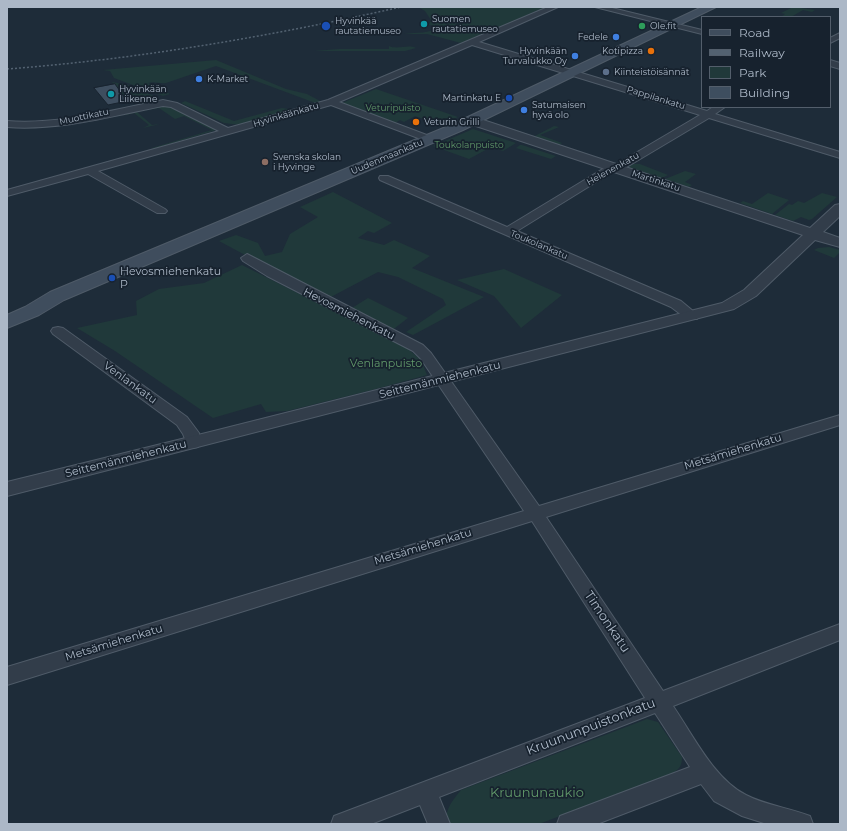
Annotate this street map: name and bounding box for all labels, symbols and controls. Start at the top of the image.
place label: Suomen rautatiemuseo [432,14,498,35]
place label: Hyvinkää rautatiemuseo [335,16,401,37]
legend [701,16,831,108]
marker: Suomen rautatiemuseo [419,19,429,29]
marker: Hyvinkää rautatiemuseo [320,20,332,32]
marker: Ole.fit [637,21,647,31]
place label: Ole.fit [650,21,676,31]
text: Road [739,25,770,40]
place label: Fedele [578,32,608,42]
marker: Fedele [611,32,621,42]
text: Railway [739,45,785,60]
place label: Hyvinkään Turvalukko Oy [503,46,567,67]
place label: Kotipizza [602,46,643,56]
marker: Kotipizza [646,46,656,56]
marker: Hyvinkään Turvalukko Oy [570,51,580,61]
text: Park [739,65,766,80]
marker: Kiinteistöisännät [601,67,611,77]
place label: Kiinteistöisännät [614,67,689,77]
marker: K-Market [194,74,204,84]
place label: K-Market [207,74,248,84]
place label: Hyvinkään Liikenne [119,84,167,105]
street label: Pappilankatu [626,84,686,112]
text: Building [739,85,790,100]
marker: Hyvinkään Liikenne [106,89,116,99]
place label: Martinkatu E [443,93,501,103]
marker: Martinkatu E [504,93,514,103]
street label: Hyvinkäänkatu [252,100,320,130]
place label: Satumaisen hyvä olo [532,100,586,121]
park label: Veturipuisto [366,103,420,113]
marker: Satumaisen hyvä olo [519,105,529,115]
street label: Muottikatu [58,107,110,127]
marker: Veturin Grilli [411,117,421,127]
place label: Veturin Grilli [424,117,480,127]
street label: Uudenmaankatu [349,137,425,177]
park label: Toukolanpuisto [434,140,504,150]
street label: Helenenkatu [585,150,641,188]
place label: Svenska skolan i Hyvinge [273,152,341,173]
marker: Svenska skolan i Hyvinge [260,157,270,167]
street label: Martinkatu [631,168,681,194]
street label: Toukolankatu [509,228,569,262]
place label: Hevosmiehenkatu P [120,265,221,291]
marker: Hevosmiehenkatu P [107,273,117,283]
street label: Hevosmiehenkatu [301,285,397,343]
park label: Venlanpuisto [350,357,422,371]
street label: Venlankatu [101,359,159,407]
street label: Seittemänmiehenkatu [378,359,502,401]
street label: Metsämiehenkatu [683,431,783,473]
street label: Seittemänmiehenkatu [64,438,188,480]
street label: Metsämiehenkatu [373,526,473,568]
street label: Timonkatu [581,588,633,656]
street label: Metsämiehenkatu [64,622,164,664]
street label: Kruununpuistonkatu [524,695,658,759]
park label: Kruununaukio [490,785,584,801]

